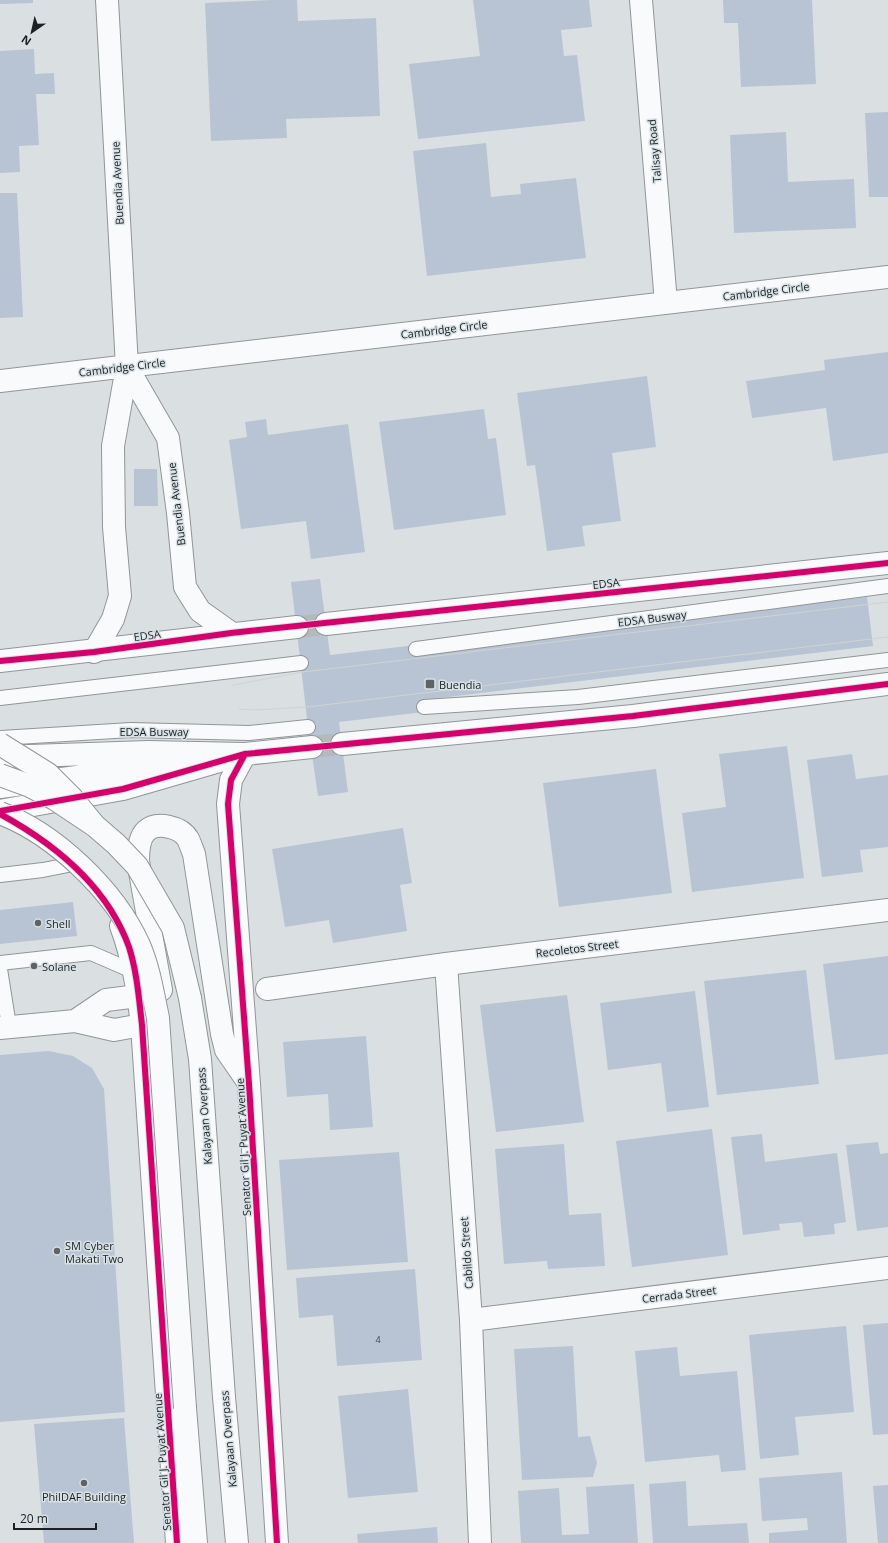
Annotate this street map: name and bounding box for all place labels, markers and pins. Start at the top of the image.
place label: Buendia [439,677,481,692]
marker: Buendia [424,678,436,690]
place label: Shell [46,916,71,931]
marker: Shell [33,918,43,928]
place label: Solane [42,959,76,974]
marker: Solane [29,961,39,971]
place label: SM Cyber Makati Two [65,1238,124,1266]
marker: SM Cyber Makati Two [52,1246,62,1256]
marker: PhilDAF Building [79,1478,89,1488]
place label: PhilDAF Building [42,1489,126,1504]

